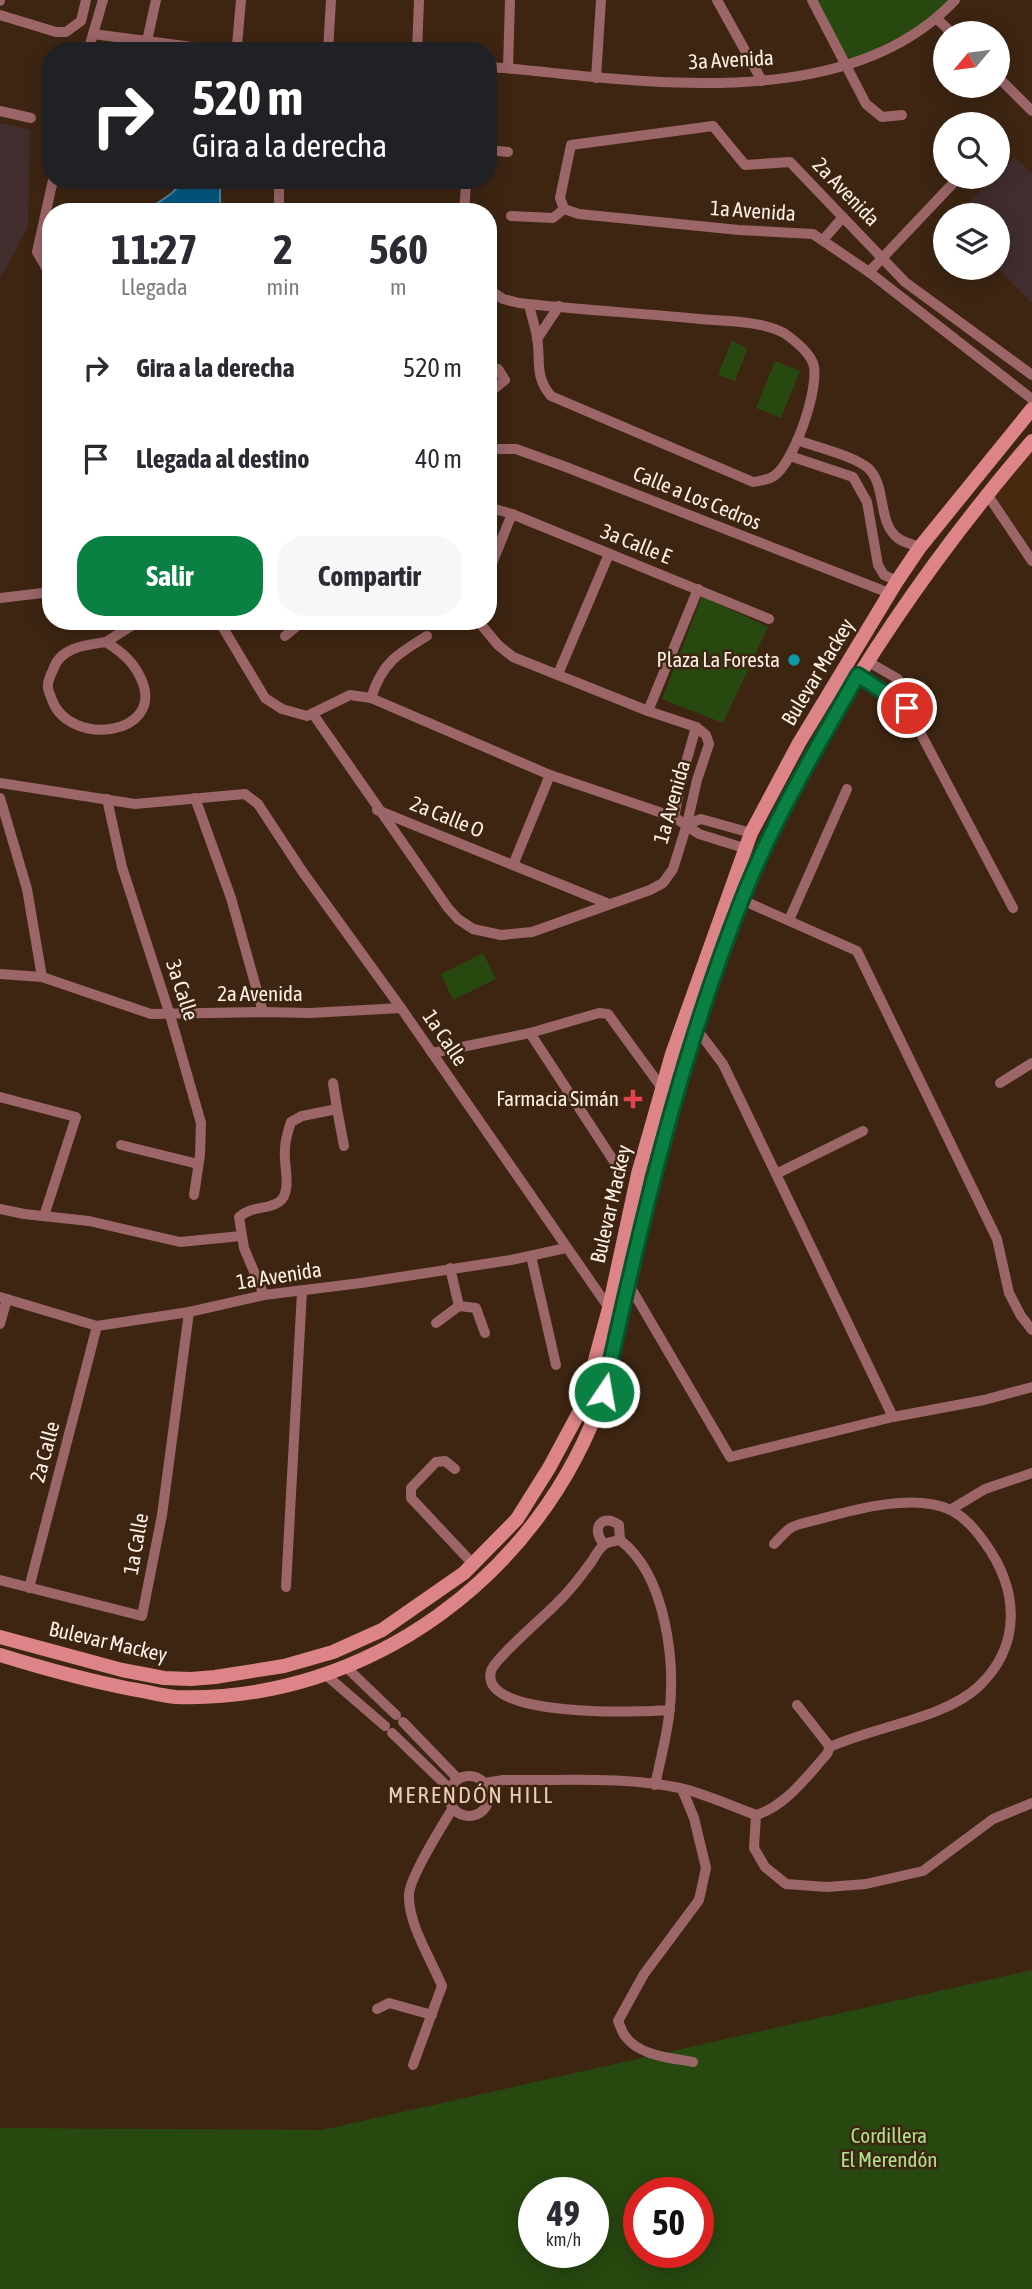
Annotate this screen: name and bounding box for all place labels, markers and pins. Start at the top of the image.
place label: Plaza La Foresta [657,647,780,671]
marker: Plaza La Foresta [786,652,802,668]
pin [877,678,937,738]
place label: Farmacia Simán [496,1086,619,1110]
marker: Farmacia Simán [625,1091,641,1107]

